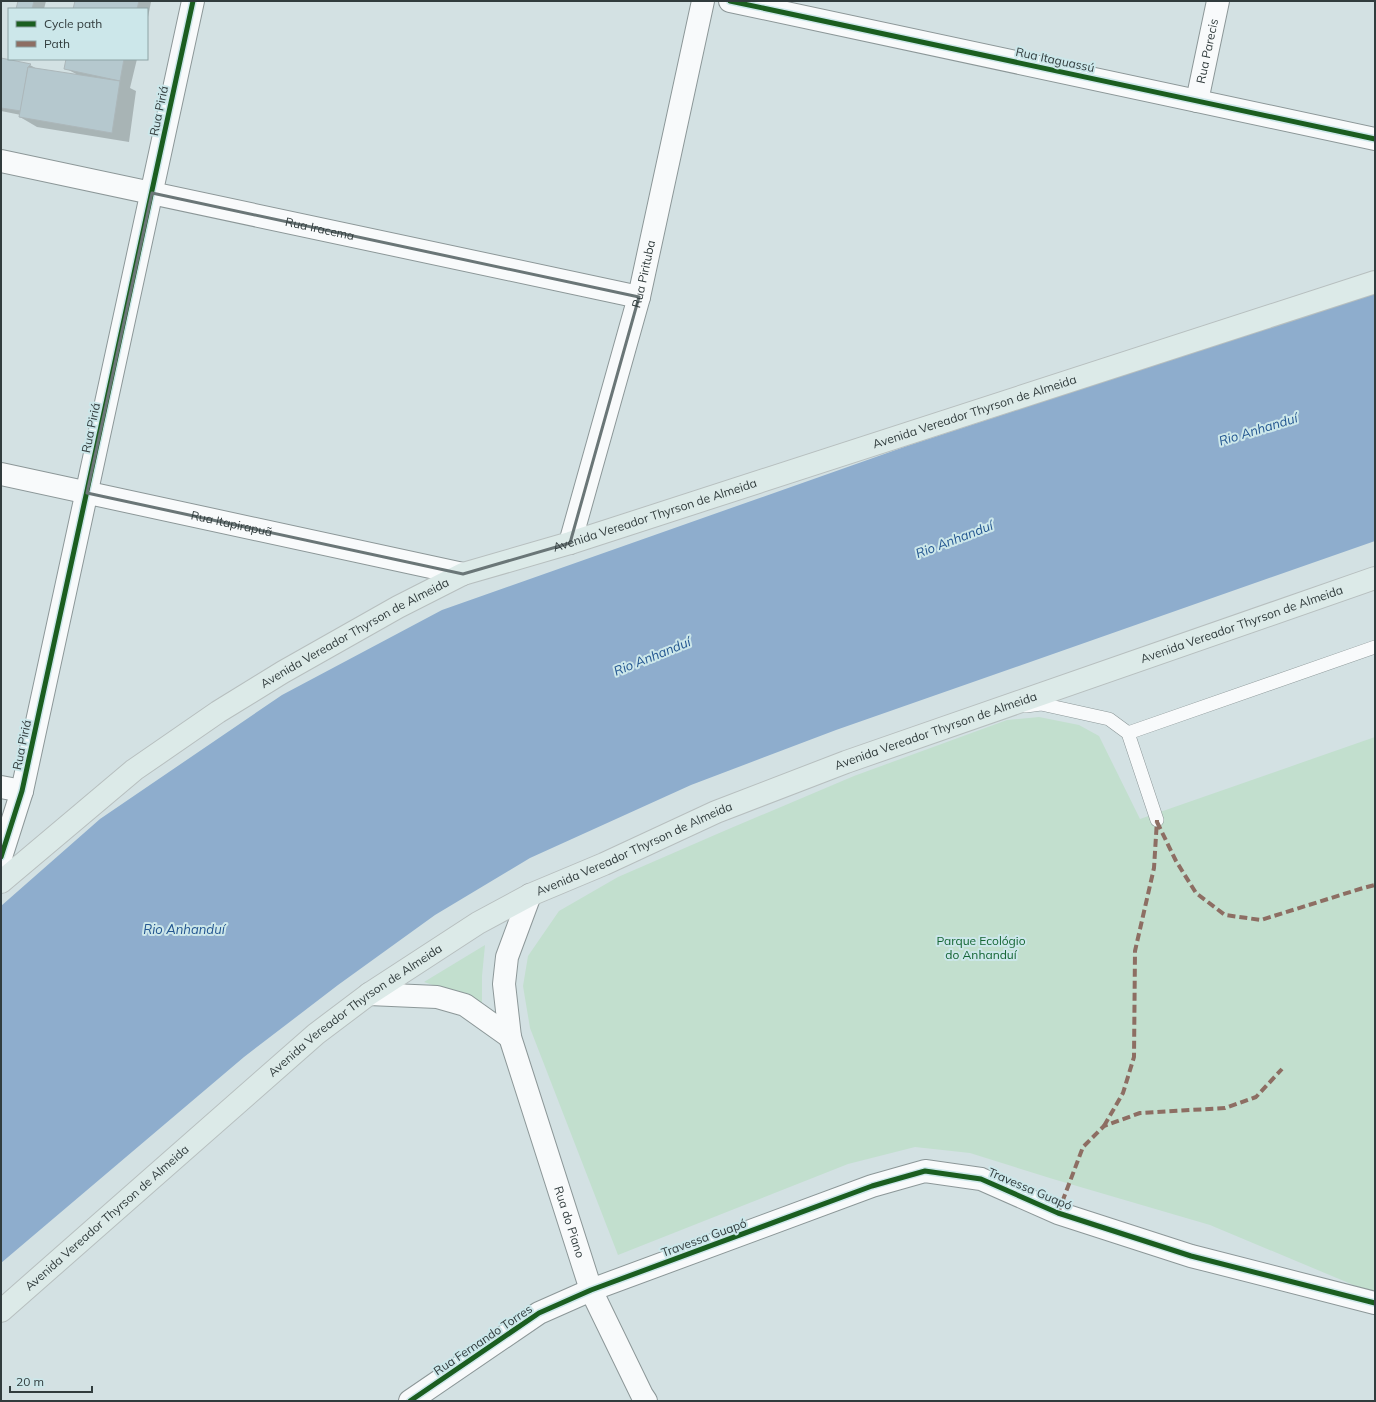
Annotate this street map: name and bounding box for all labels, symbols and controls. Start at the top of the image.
legend [8,8,148,60]
text: Cycle path [44,16,102,31]
street label: Rua Parecis [1193,17,1221,85]
text: Path [44,36,70,51]
street label: Rua Itaguassú [1014,44,1096,75]
street label: Rua Piriá [146,85,171,137]
street label: Rua Iracema [284,214,356,243]
street label: Rua Pirituba [628,239,658,309]
street label: Avenida Vereador Thyrson de Almeida [871,371,1078,451]
street label: Rua Piriá [78,402,103,454]
water label: Rio Anhanduí [1217,409,1301,449]
street label: Avenida Vereador Thyrson de Almeida [551,475,759,555]
street label: Rua Itapirapuã [190,507,274,540]
water label: Rio Anhanduí [913,516,997,561]
street label: Avenida Vereador Thyrson de Almeida [258,574,451,691]
street label: Avenida Vereador Thyrson de Almeida [1138,582,1345,666]
water label: Rio Anhanduí [611,633,695,679]
street label: Avenida Vereador Thyrson de Almeida [832,688,1039,773]
street label: Rua Piriá [9,719,34,771]
street label: Avenida Vereador Thyrson de Almeida [534,798,734,899]
water label: Rio Anhanduí [143,921,227,937]
park label: Parque Ecológio do Anhanduí [936,933,1026,962]
street label: Avenida Vereador Thyrson de Almeida [265,940,445,1080]
street label: Avenida Vereador Thyrson de Almeida [21,1141,192,1294]
street label: Travessa Guapó [986,1164,1075,1213]
street label: Rua do Piano [551,1184,588,1260]
street label: Travessa Guapó [659,1215,749,1260]
street label: Rua Fernando Torres [431,1301,535,1378]
scale bar [10,1368,92,1394]
text: 20 m [16,1374,44,1389]

